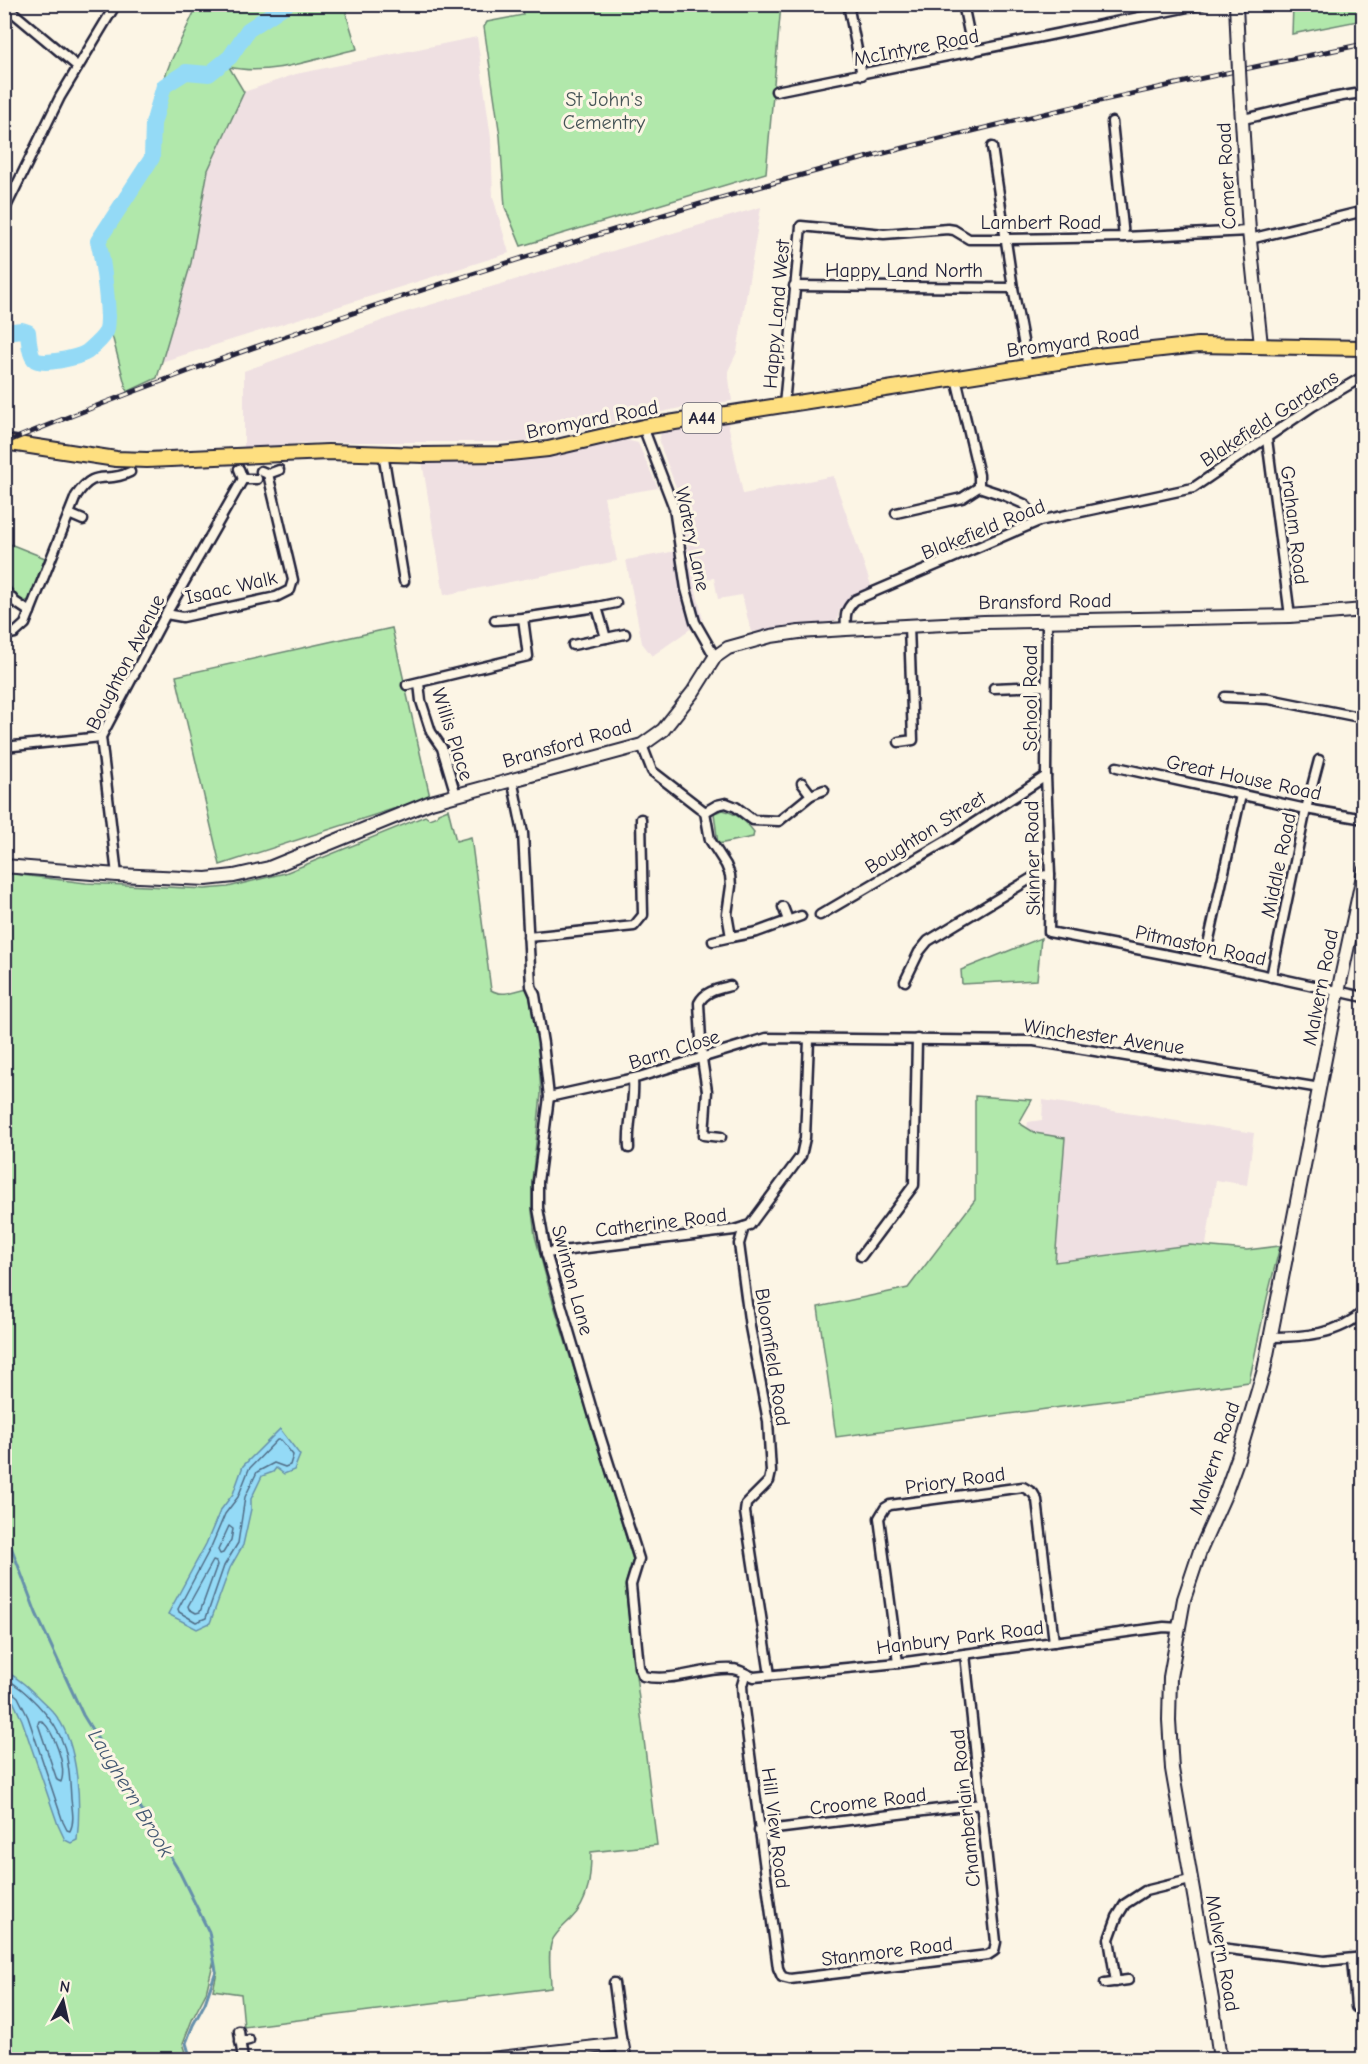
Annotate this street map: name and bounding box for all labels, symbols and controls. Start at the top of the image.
street label: McIntyre Road [851,24,981,71]
park label: St John's Cementry [563,88,645,134]
street label: Comer Road [1212,122,1241,230]
street label: Lambert Road [981,211,1101,234]
street label: Happy Land West [759,237,795,390]
street label: Happy Land North [825,259,983,282]
street label: Bromyard Road [1005,321,1141,362]
street label: Blakefield Gardens [1196,365,1343,472]
street label: Bromyard Road [524,395,660,444]
road number: A44 [682,403,722,433]
street label: Graham Road [1276,464,1313,586]
street label: Watery Lane [670,485,715,593]
street label: Blakefield Road [918,494,1048,565]
street label: Isaac Walk [183,566,280,609]
street label: Bransford Road [978,589,1112,614]
street label: Boughton Avenue [81,591,169,734]
street label: School Road [1019,645,1042,751]
street label: Willis Place [427,685,478,783]
street label: Bransford Road [500,714,634,773]
street label: Great House Road [1164,750,1324,805]
street label: Boughton Street [861,785,991,879]
street label: Skinner Road [1020,800,1045,916]
street label: Middle Road [1256,810,1301,920]
street label: Pitmaston Road [1133,920,1268,971]
street label: Malvern Road [1298,927,1343,1047]
street label: Winchester Avenue [1022,1014,1186,1059]
street label: Barn Close [626,1025,722,1074]
street label: Catherine Road [594,1203,728,1242]
street label: Swinton Lane [547,1223,598,1338]
street label: Bloomfield Road [750,1286,795,1428]
street label: Malvern Road [1184,1398,1245,1518]
street label: Priory Road [903,1462,1007,1499]
street label: Hanbury Park Road [875,1616,1045,1659]
water label: Laughern Brook [83,1725,179,1862]
street label: Chamberlain Road [946,1728,985,1888]
street label: Hill View Road [757,1766,794,1890]
street label: Croome Road [808,1783,928,1820]
street label: Malvern Road [1201,1893,1244,2013]
street label: Stanmore Road [820,1932,954,1971]
north arrow [33,1971,93,2031]
text: N [59,1977,71,1997]

